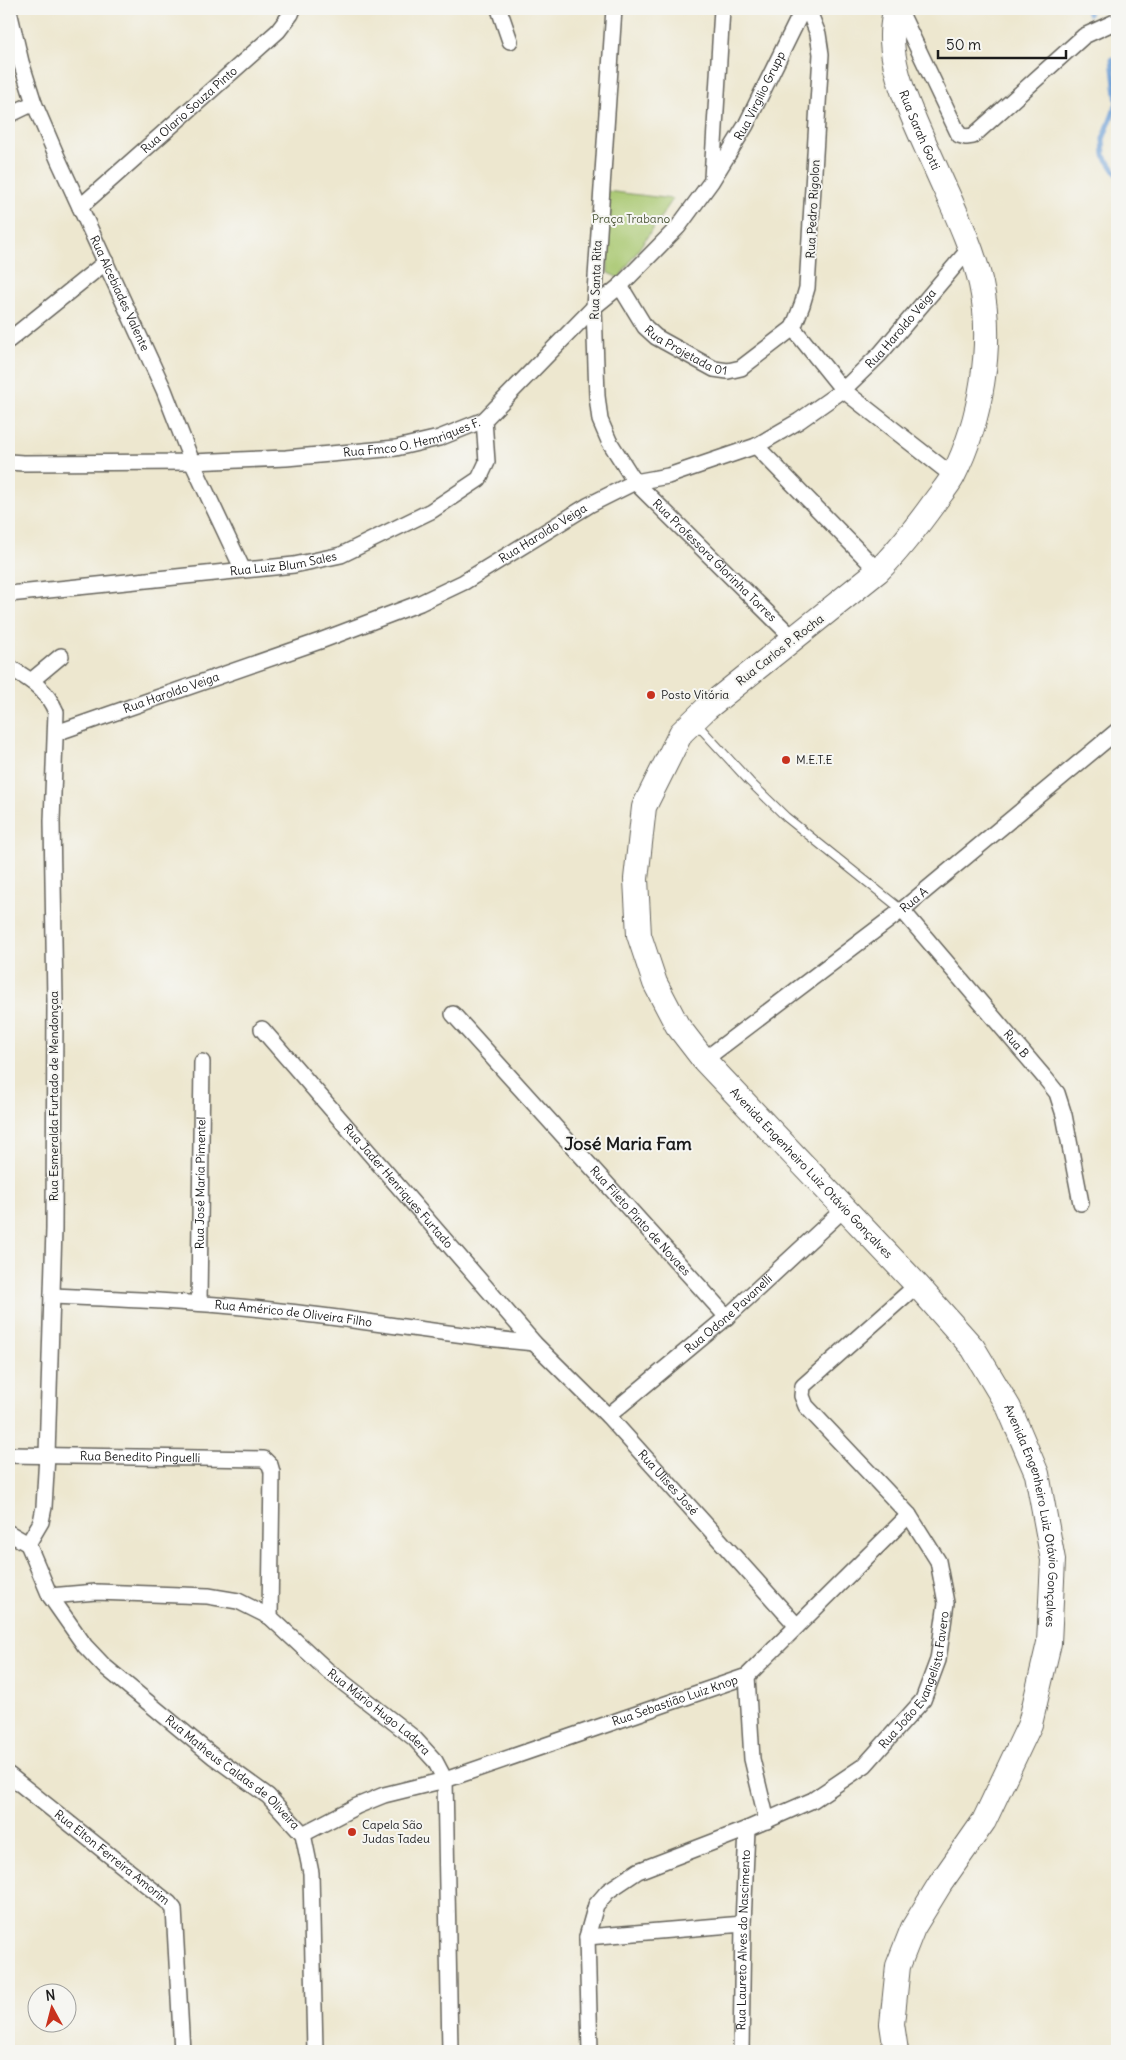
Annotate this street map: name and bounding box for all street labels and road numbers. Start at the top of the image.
street label: Rua Virgilio Grupp [730,48,788,143]
street label: Rua Olario Souza Pinto [138,63,240,156]
street label: Rua Sarah Gotti [896,88,944,172]
street label: Rua Pedro Rigolon [802,159,823,259]
street label: Rua Alcebiades Valente [87,233,153,353]
street label: Rua Santa Rita [587,240,604,320]
street label: Rua Haroldo Veiga [862,285,939,371]
street label: Rua Projetada 01 [642,322,728,378]
street label: Rua Fmco O. Hemriques F. [342,414,482,460]
street label: Rua Professora Glorinha Torres [650,496,780,625]
street label: Rua Haroldo Veiga [496,500,589,566]
street label: Rua Luiz Blum Sales [229,548,338,578]
street label: Rua Carlos P. Rocha [733,611,827,689]
street label: Rua Haroldo Veiga [121,669,221,716]
street label: Rua A [897,883,931,916]
street label: Rua Esmeralda Furtado de Mendonçaa [46,991,61,1201]
street label: Rua B [1000,1027,1033,1061]
street label: Avenida Engenheiro Luiz Otávio Gonçalves [727,1084,896,1261]
street label: Rua José María Pimentel [192,1117,208,1249]
street label: Rua Jader Henriques Furtado [341,1121,457,1251]
street label: Rua Fileto Pinto de Novaes [587,1163,694,1279]
street label: Rua Odone Pavanelli [681,1271,775,1356]
street label: Rua Américo de Oliveira Filho [214,1297,373,1330]
street label: Avenida Engenheiro Luiz Otávio Gonçalves [1001,1402,1061,1628]
street label: Rua Ulises José [635,1446,702,1518]
street label: Rua Benedito Pinguelli [80,1448,200,1465]
street label: Rua João Evangelista Favero [875,1610,952,1752]
street label: Rua Mário Hugo Ladera [325,1665,434,1758]
street label: Rua Sebastião Luiz Knop [610,1672,740,1729]
street label: Rua Matheus Caldas de Oliveira [162,1712,303,1832]
street label: Rua Elton Ferreira Amorim [52,1806,173,1908]
street label: Rua Laureto Alves do Nascimento [733,1849,753,2031]

